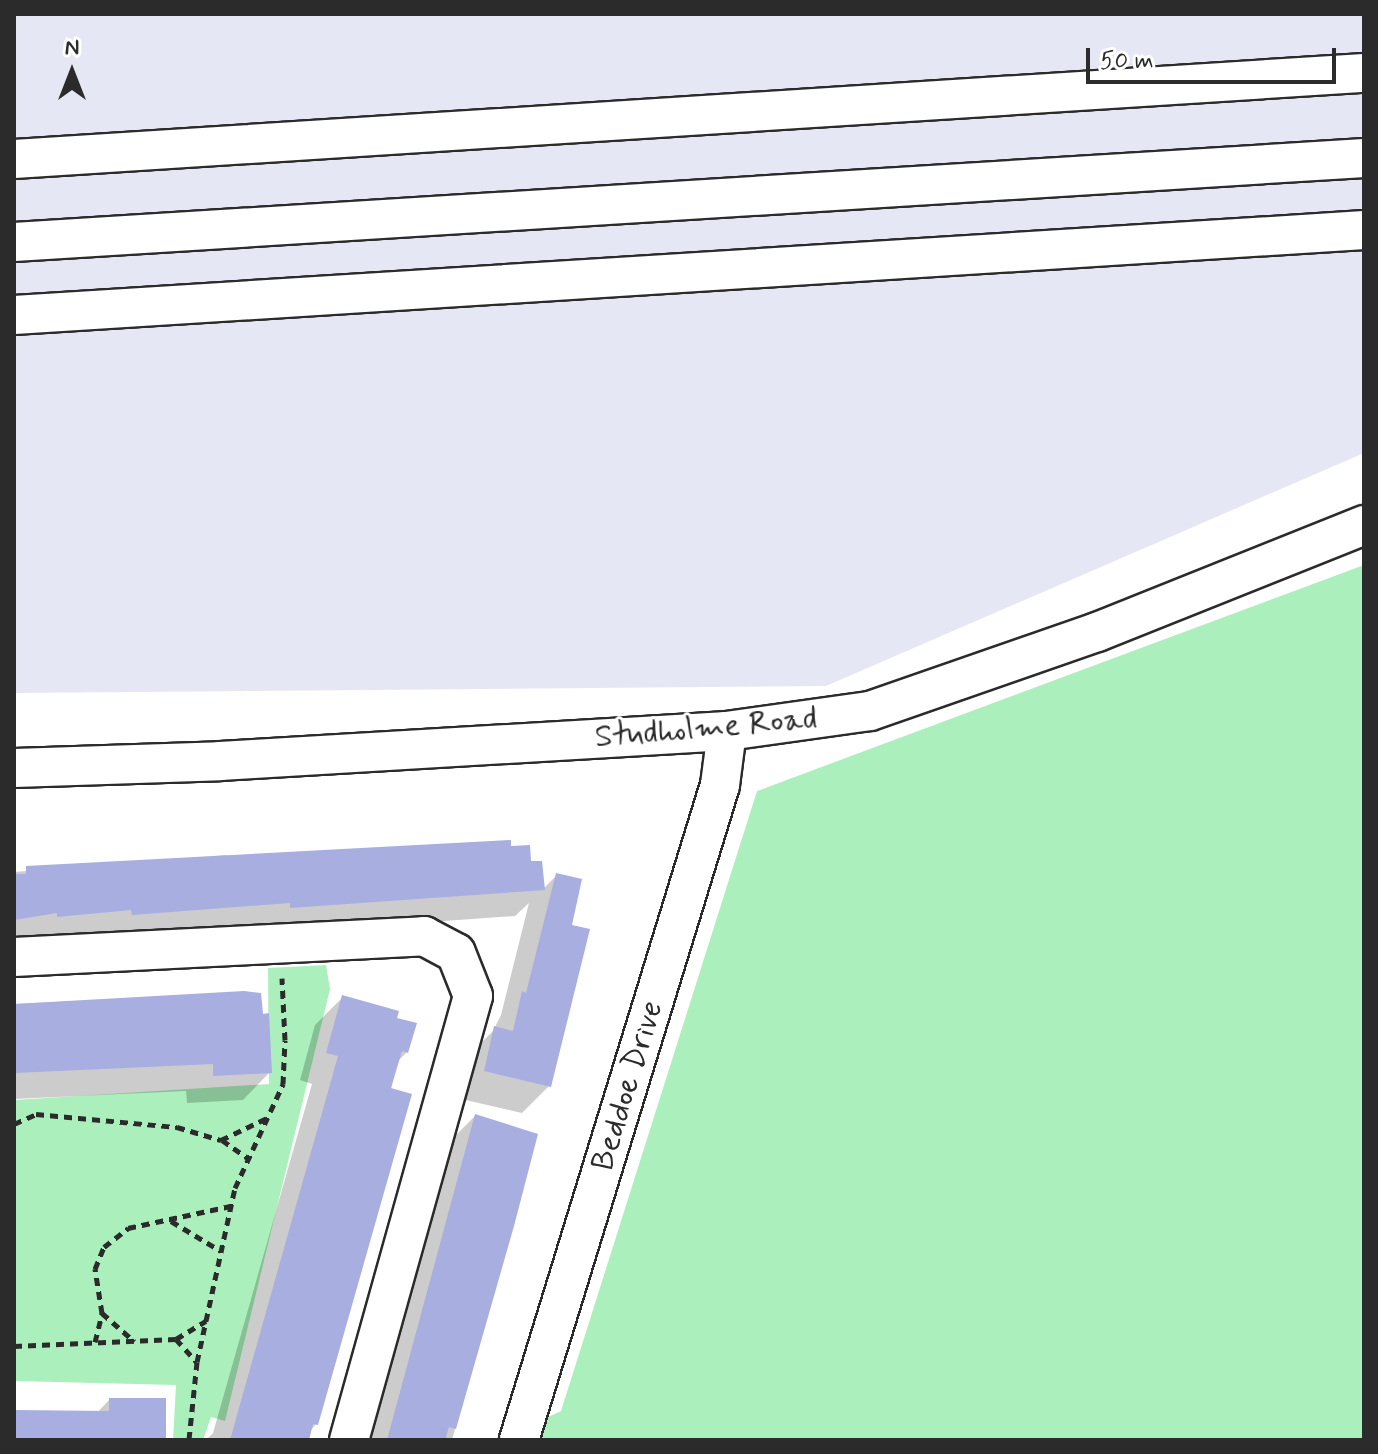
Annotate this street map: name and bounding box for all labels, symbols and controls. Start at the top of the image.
north arrow [32,32,112,112]
scale bar [1090,32,1340,82]
text: N [65,34,79,62]
text: 50 m [1100,46,1154,77]
street label: Studholme Road [596,699,816,757]
street label: Beddoe Drive [584,996,672,1176]

